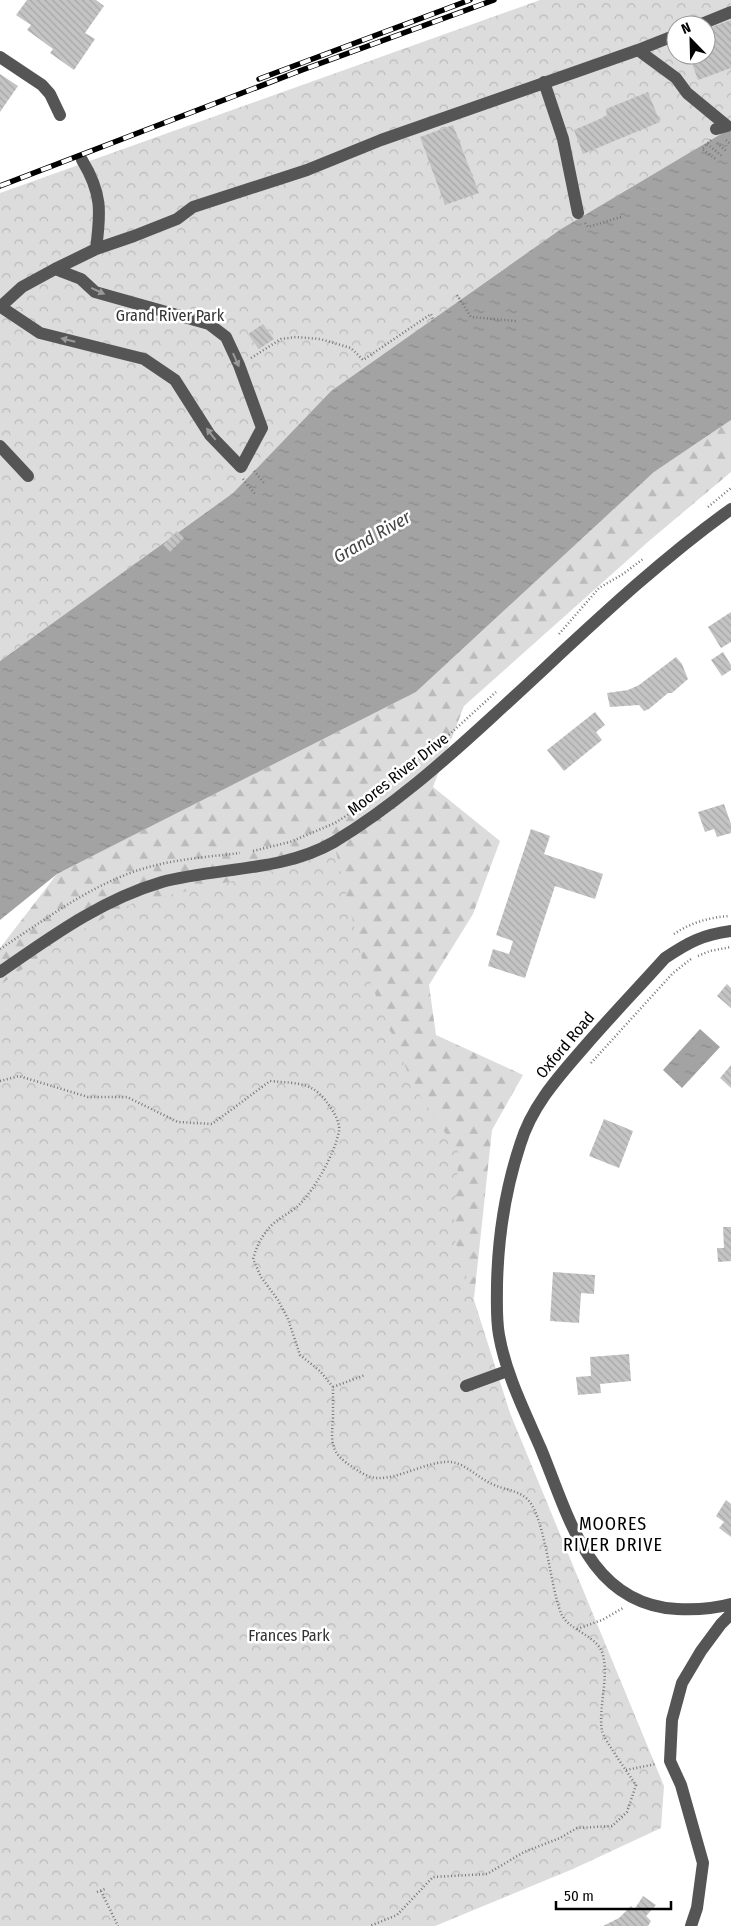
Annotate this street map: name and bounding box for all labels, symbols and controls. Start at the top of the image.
north arrow [666,15,716,65]
text: N [679,19,693,38]
one-way arrow [90,287,105,295]
park label: Grand River Park [116,306,225,325]
one-way arrow [61,336,76,344]
one-way arrow [232,353,240,367]
one-way arrow [205,428,216,441]
water label: Grand River [330,506,415,568]
street label: Moores River Drive [344,729,452,819]
street label: Oxford Road [532,1008,598,1082]
district label: MOORES RIVER DRIVE [563,1513,663,1556]
park label: Frances Park [248,1626,330,1645]
scale bar [556,1878,671,1910]
text: 50 m [564,1887,594,1905]

